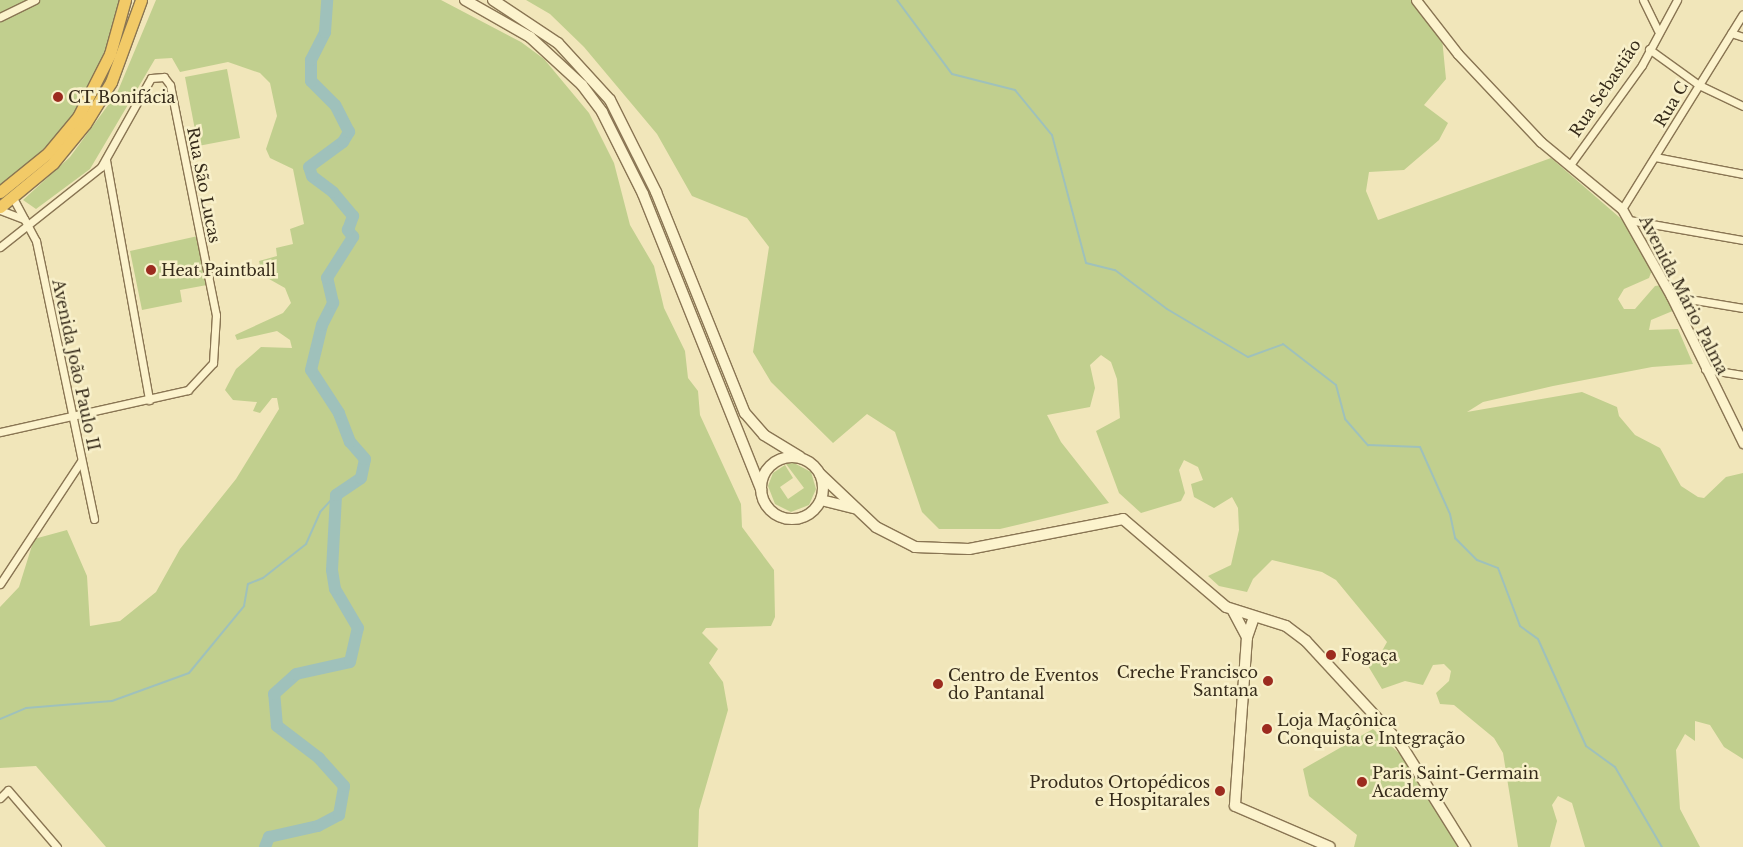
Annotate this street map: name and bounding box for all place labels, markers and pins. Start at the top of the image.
place label: CT Bonifácia [68,87,176,107]
marker: CT Bonifácia [52,91,64,103]
place label: Heat Paintball [161,260,276,280]
marker: Heat Paintball [145,264,157,276]
place label: Fogaça [1341,645,1397,665]
marker: Fogaça [1325,649,1337,661]
place label: Creche Francisco Santana [1117,662,1258,700]
place label: Centro de Eventos do Pantanal [948,665,1099,703]
marker: Creche Francisco Santana [1262,675,1274,687]
marker: Centro de Eventos do Pantanal [932,678,944,690]
place label: Loja Maçônica Conquista e Integração [1277,710,1465,748]
marker: Loja Maçônica Conquista e Integração [1261,723,1273,735]
place label: Paris Saint-Germain Academy [1372,763,1539,801]
place label: Produtos Ortopédicos e Hospitarales [1029,772,1210,810]
marker: Paris Saint-Germain Academy [1356,776,1368,788]
marker: Produtos Ortopédicos e Hospitarales [1214,785,1226,797]

